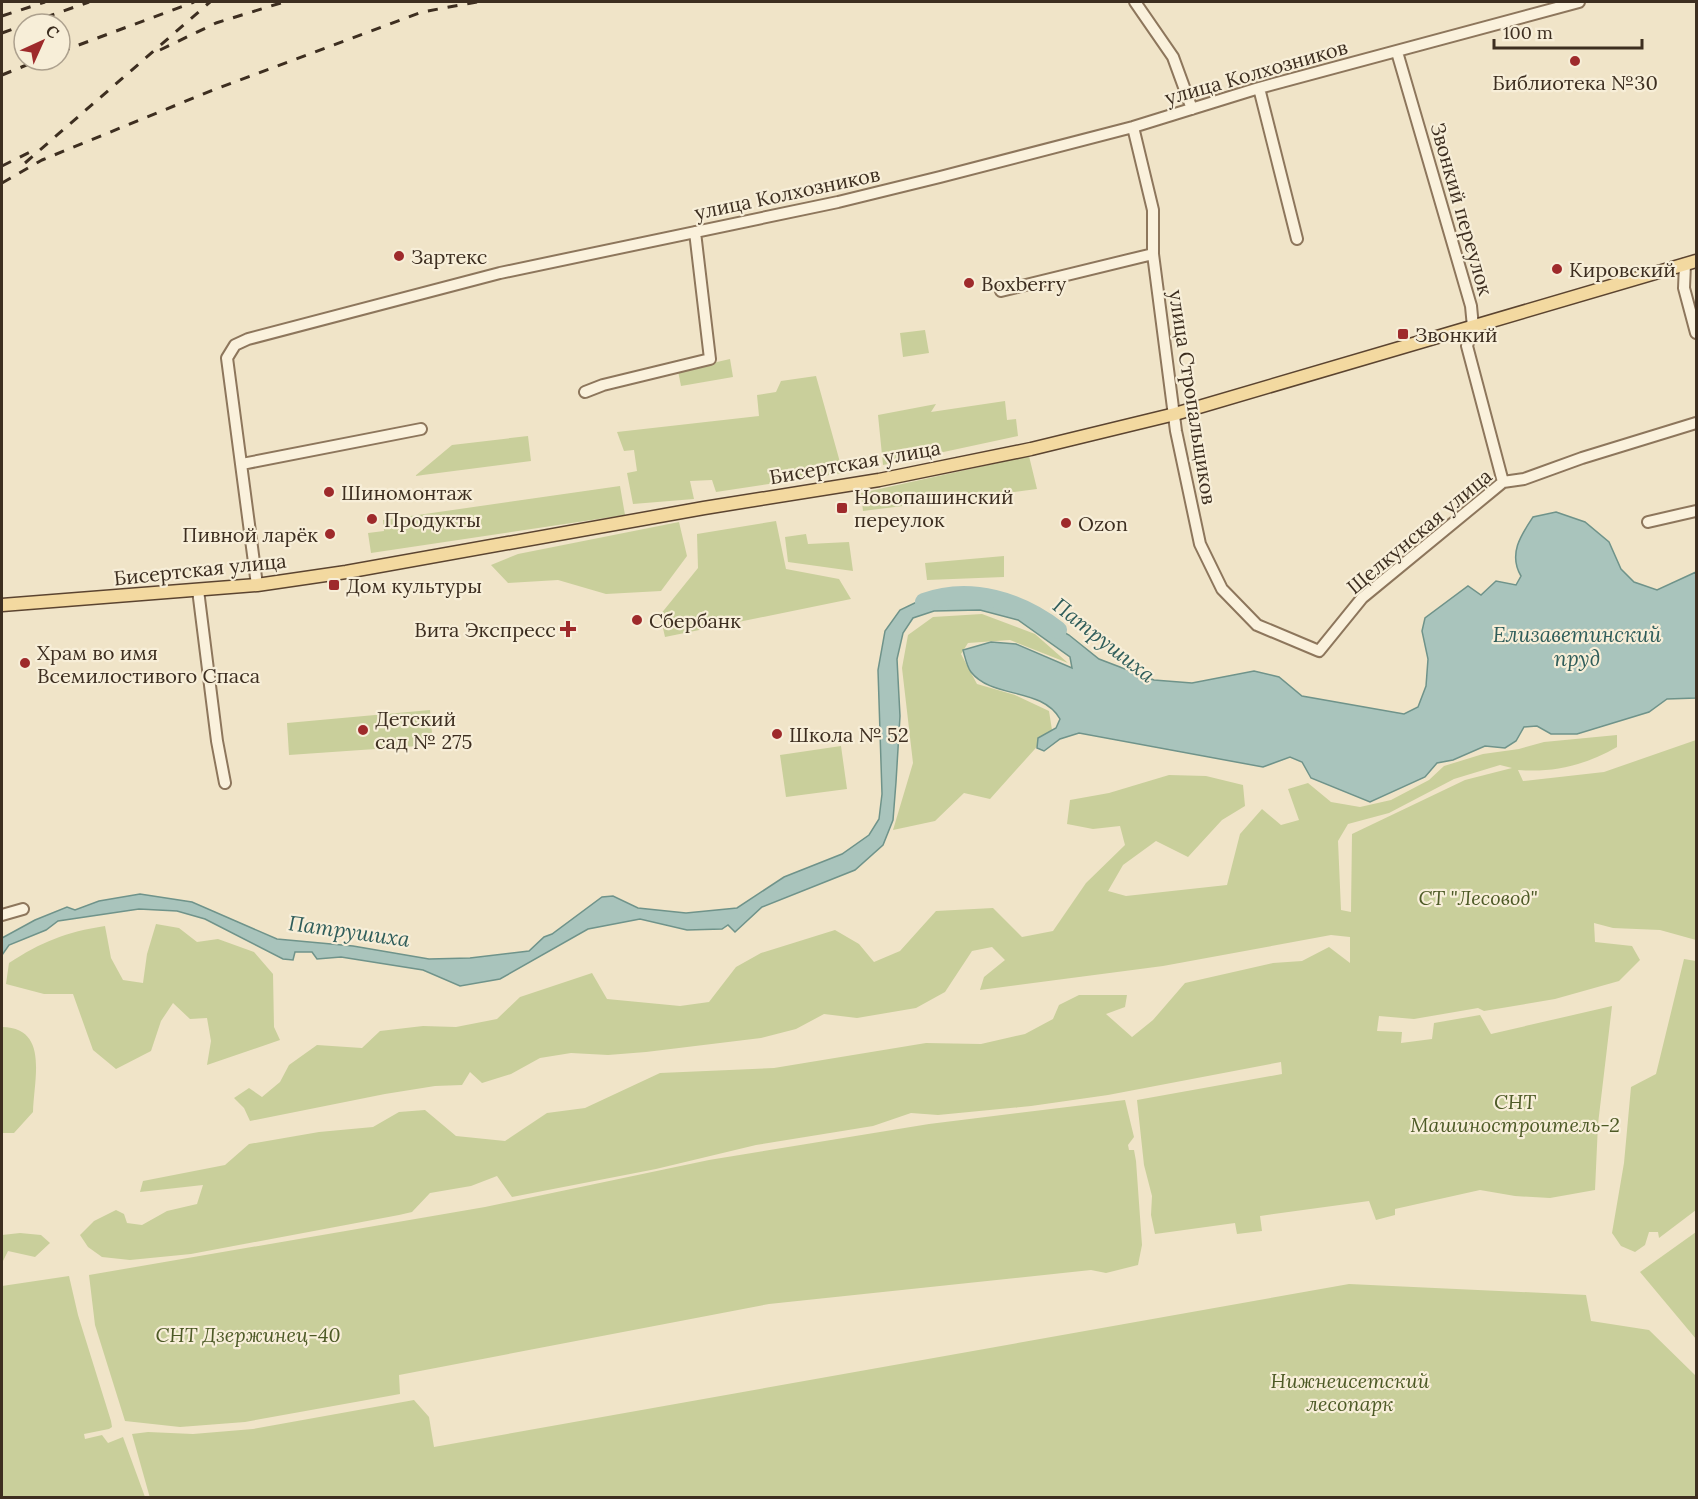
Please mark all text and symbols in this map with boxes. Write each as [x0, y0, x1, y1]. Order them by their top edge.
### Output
north arrow [12, 12, 72, 72]
scale bar [1494, 12, 1642, 50]
text: С [42, 20, 64, 42]
text: 100 m [1503, 21, 1553, 44]
street label: улица Колхозников [1162, 34, 1350, 110]
marker: Библиотека №30 [1568, 54, 1582, 68]
place label: Библиотека №30 [1492, 70, 1658, 95]
street label: Звонкий переулок [1425, 120, 1499, 299]
street label: улица Колхозников [692, 161, 882, 225]
place label: Зартекс [411, 244, 488, 269]
marker: Зартекс [392, 249, 406, 263]
place label: Кировский [1569, 257, 1676, 282]
marker: Кировский [1550, 262, 1564, 276]
place label: Boxberry [981, 271, 1067, 296]
marker: Boxberry [962, 276, 976, 290]
street label: улица Стропальщиков [1164, 288, 1222, 506]
place label: Звонкий [1415, 322, 1498, 347]
marker: Звонкий [1396, 327, 1410, 341]
street label: Бисертская улица [767, 435, 943, 489]
street label: Щелкунская улица [1341, 463, 1497, 599]
place label: Шиномонтаж [341, 480, 473, 505]
place label: Новопашинский переулок [854, 484, 1014, 532]
marker: Шиномонтаж [322, 485, 336, 499]
marker: Новопашинский переулок [835, 501, 849, 515]
place label: Продукты [384, 507, 481, 532]
place label: Ozon [1078, 511, 1128, 536]
marker: Продукты [365, 512, 379, 526]
marker: Ozon [1059, 516, 1073, 530]
place label: Пивной ларёк [182, 522, 318, 547]
marker: Пивной ларёк [323, 527, 337, 541]
street label: Бисертская улица [112, 547, 288, 591]
place label: Дом культуры [346, 573, 482, 598]
marker: Дом культуры [327, 578, 341, 592]
water label: Патрушиха [1047, 592, 1161, 689]
place label: Сбербанк [649, 608, 741, 633]
marker: Сбербанк [630, 613, 644, 627]
place label: Вита Экспресс [414, 617, 556, 642]
water label: Елизаветинский пруд [1493, 621, 1662, 672]
marker: Вита Экспресс [561, 622, 575, 636]
place label: Храм во имя Всемилостивого Спаса [37, 640, 260, 688]
marker: Храм во имя Всемилостивого Спаса [18, 656, 32, 670]
place label: Детский сад № 275 [375, 706, 472, 754]
place label: Школа № 52 [789, 722, 909, 747]
marker: Детский сад № 275 [356, 723, 370, 737]
marker: Школа № 52 [770, 727, 784, 741]
park label: СТ "Лесовод" [1419, 885, 1537, 910]
water label: Патрушиха [287, 909, 412, 953]
park label: СНТ Машиностроитель-2 [1410, 1089, 1620, 1137]
park label: СНТ Дзержинец-40 [156, 1322, 341, 1347]
park label: Нижнеисетский лесопарк [1271, 1368, 1430, 1416]

